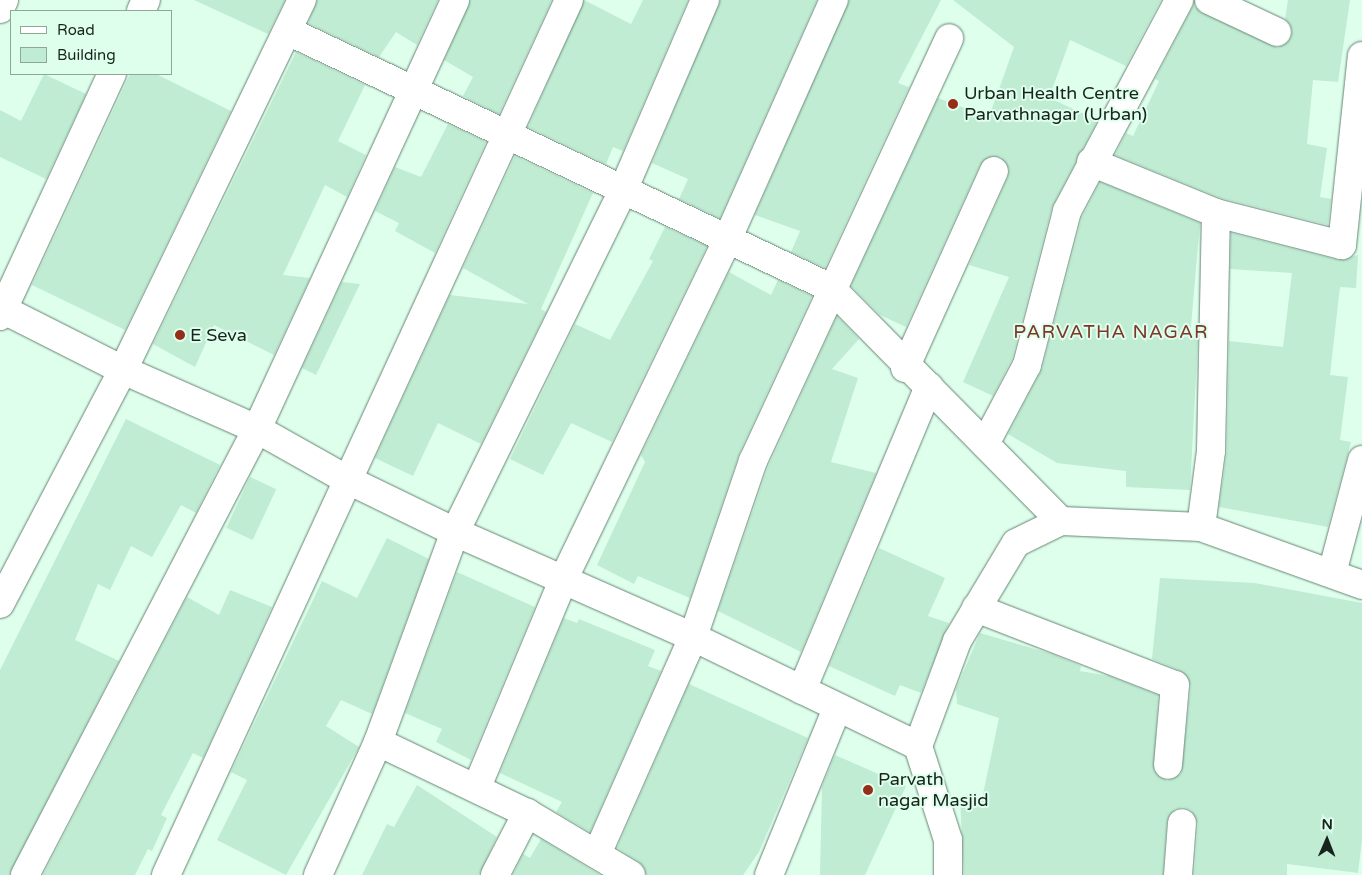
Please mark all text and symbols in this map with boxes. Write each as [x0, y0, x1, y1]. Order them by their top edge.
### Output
legend [10, 10, 172, 75]
text: Road [57, 21, 95, 39]
text: Building [57, 46, 116, 64]
place label: Urban Health Centre Parvathnagar (Urban) [964, 83, 1147, 126]
marker: Urban Health Centre Parvathnagar (Urban) [946, 97, 960, 111]
district label: PARVATHA NAGAR [1012, 322, 1210, 344]
place label: E Seva [190, 324, 247, 346]
marker: E Seva [174, 329, 186, 341]
place label: Parvath nagar Masjid [878, 769, 989, 812]
marker: Parvath nagar Masjid [862, 784, 874, 796]
north arrow [1302, 815, 1352, 865]
text: N [1321, 816, 1333, 833]

